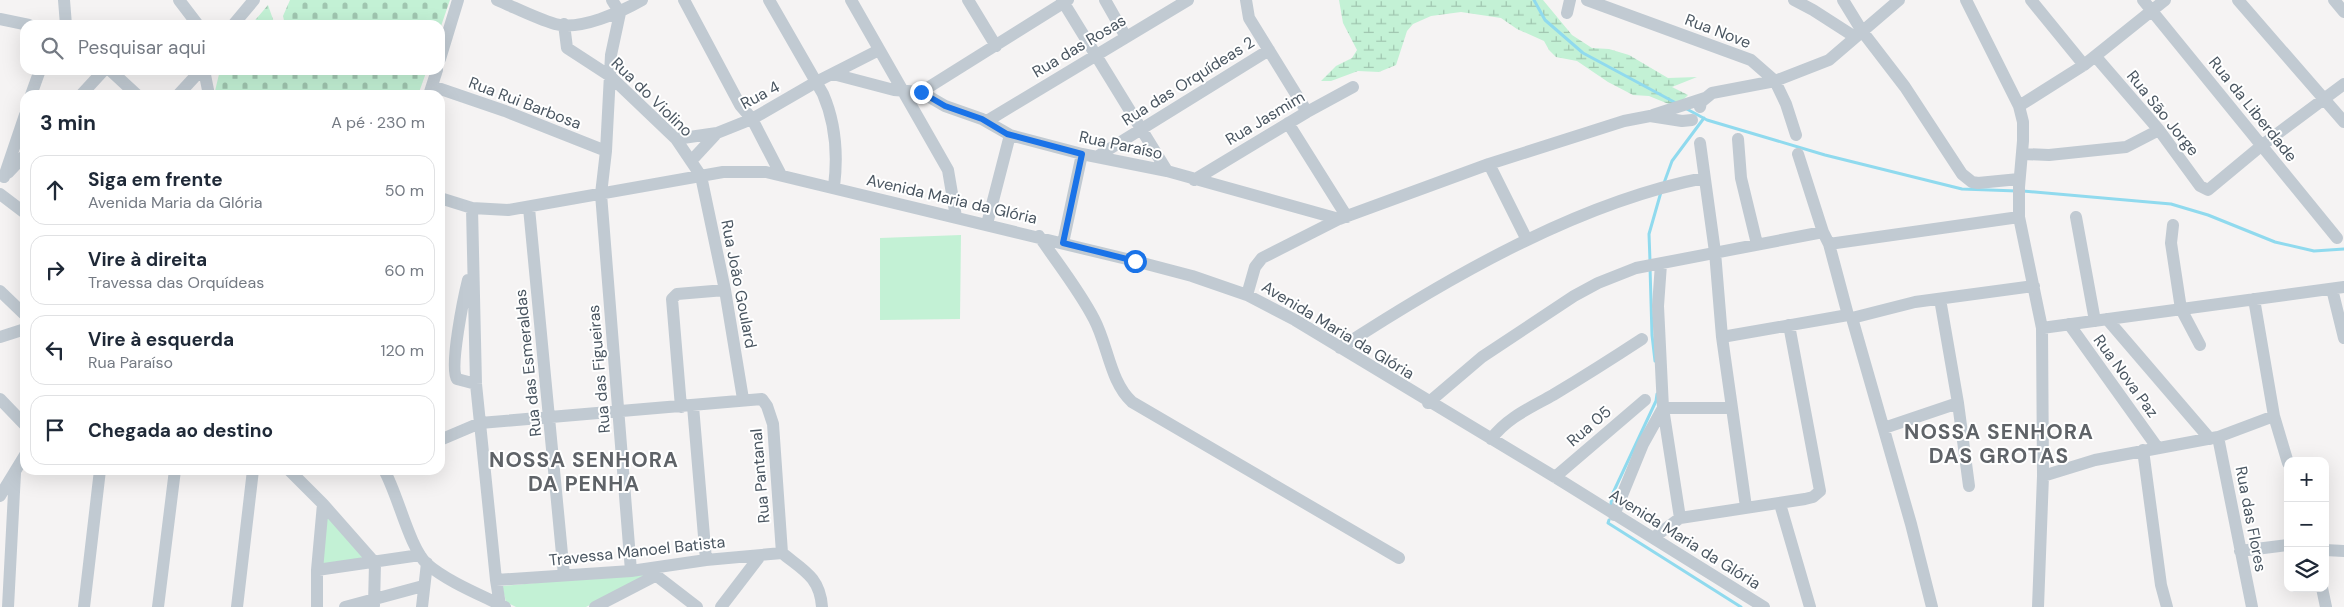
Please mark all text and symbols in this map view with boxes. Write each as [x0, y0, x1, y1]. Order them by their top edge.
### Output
street label: Rua Nove [1682, 9, 1754, 53]
street label: Rua das Rosas [1028, 10, 1130, 82]
search box [20, 20, 445, 75]
street label: Rua das Orquídeas 2 [1118, 32, 1258, 130]
icon: search [38, 34, 66, 62]
text: Pesquisar aqui [78, 35, 206, 60]
street label: Rua da Liberdade [2204, 52, 2302, 166]
street label: Rua do Violino [607, 53, 697, 141]
street label: Rua São Jorge [2122, 66, 2204, 160]
street label: Rua Rui Barbosa [466, 72, 584, 134]
street label: Rua 4 [737, 76, 783, 114]
route end [910, 81, 933, 104]
street label: Rua Jasmim [1222, 86, 1308, 150]
text: 3 min [40, 109, 96, 137]
text: A pé · 230 m [331, 112, 425, 133]
street label: Rua Paraíso [1077, 126, 1165, 164]
text: Siga em frente [88, 167, 223, 192]
street label: Avenida Maria da Glória [865, 169, 1039, 229]
icon: ahead [41, 176, 69, 204]
text: 50 m [385, 180, 424, 201]
text: Avenida Maria da Glória [88, 192, 262, 213]
street label: Rua João Goulard [716, 218, 762, 350]
text: Vire à direita [88, 247, 207, 272]
route start [1124, 250, 1147, 273]
icon: right [41, 256, 69, 284]
text: 60 m [384, 260, 424, 281]
text: Travessa das Orquídeas [88, 272, 264, 293]
street label: Avenida Maria da Glória [1258, 276, 1418, 384]
street label: Rua das Esmeraldas [510, 288, 546, 438]
street label: Rua das Figueiras [583, 304, 615, 434]
text: Vire à esquerda [88, 327, 234, 352]
street label: Rua Nova Paz [2089, 330, 2163, 422]
icon: left [41, 336, 69, 364]
text: 120 m [380, 340, 424, 361]
text: Rua Paraíso [88, 352, 173, 373]
street label: Rua 05 [1562, 401, 1616, 451]
icon: arrive [41, 416, 69, 444]
text: Chegada ao destino [88, 418, 273, 443]
district label: NOSSA SENHORA DAS GROTAS [1904, 418, 2094, 470]
street label: Rua Pantanal [745, 428, 775, 524]
district label: NOSSA SENHORA DA PENHA [489, 446, 679, 498]
map controls [2284, 457, 2329, 592]
button: + [2284, 457, 2329, 502]
street label: Rua das Flores [2230, 464, 2272, 574]
street label: Avenida Maria da Glória [1605, 484, 1765, 594]
button: − [2284, 502, 2329, 547]
street label: Travessa Manoel Batista [548, 531, 726, 571]
button: layers [2284, 547, 2329, 592]

